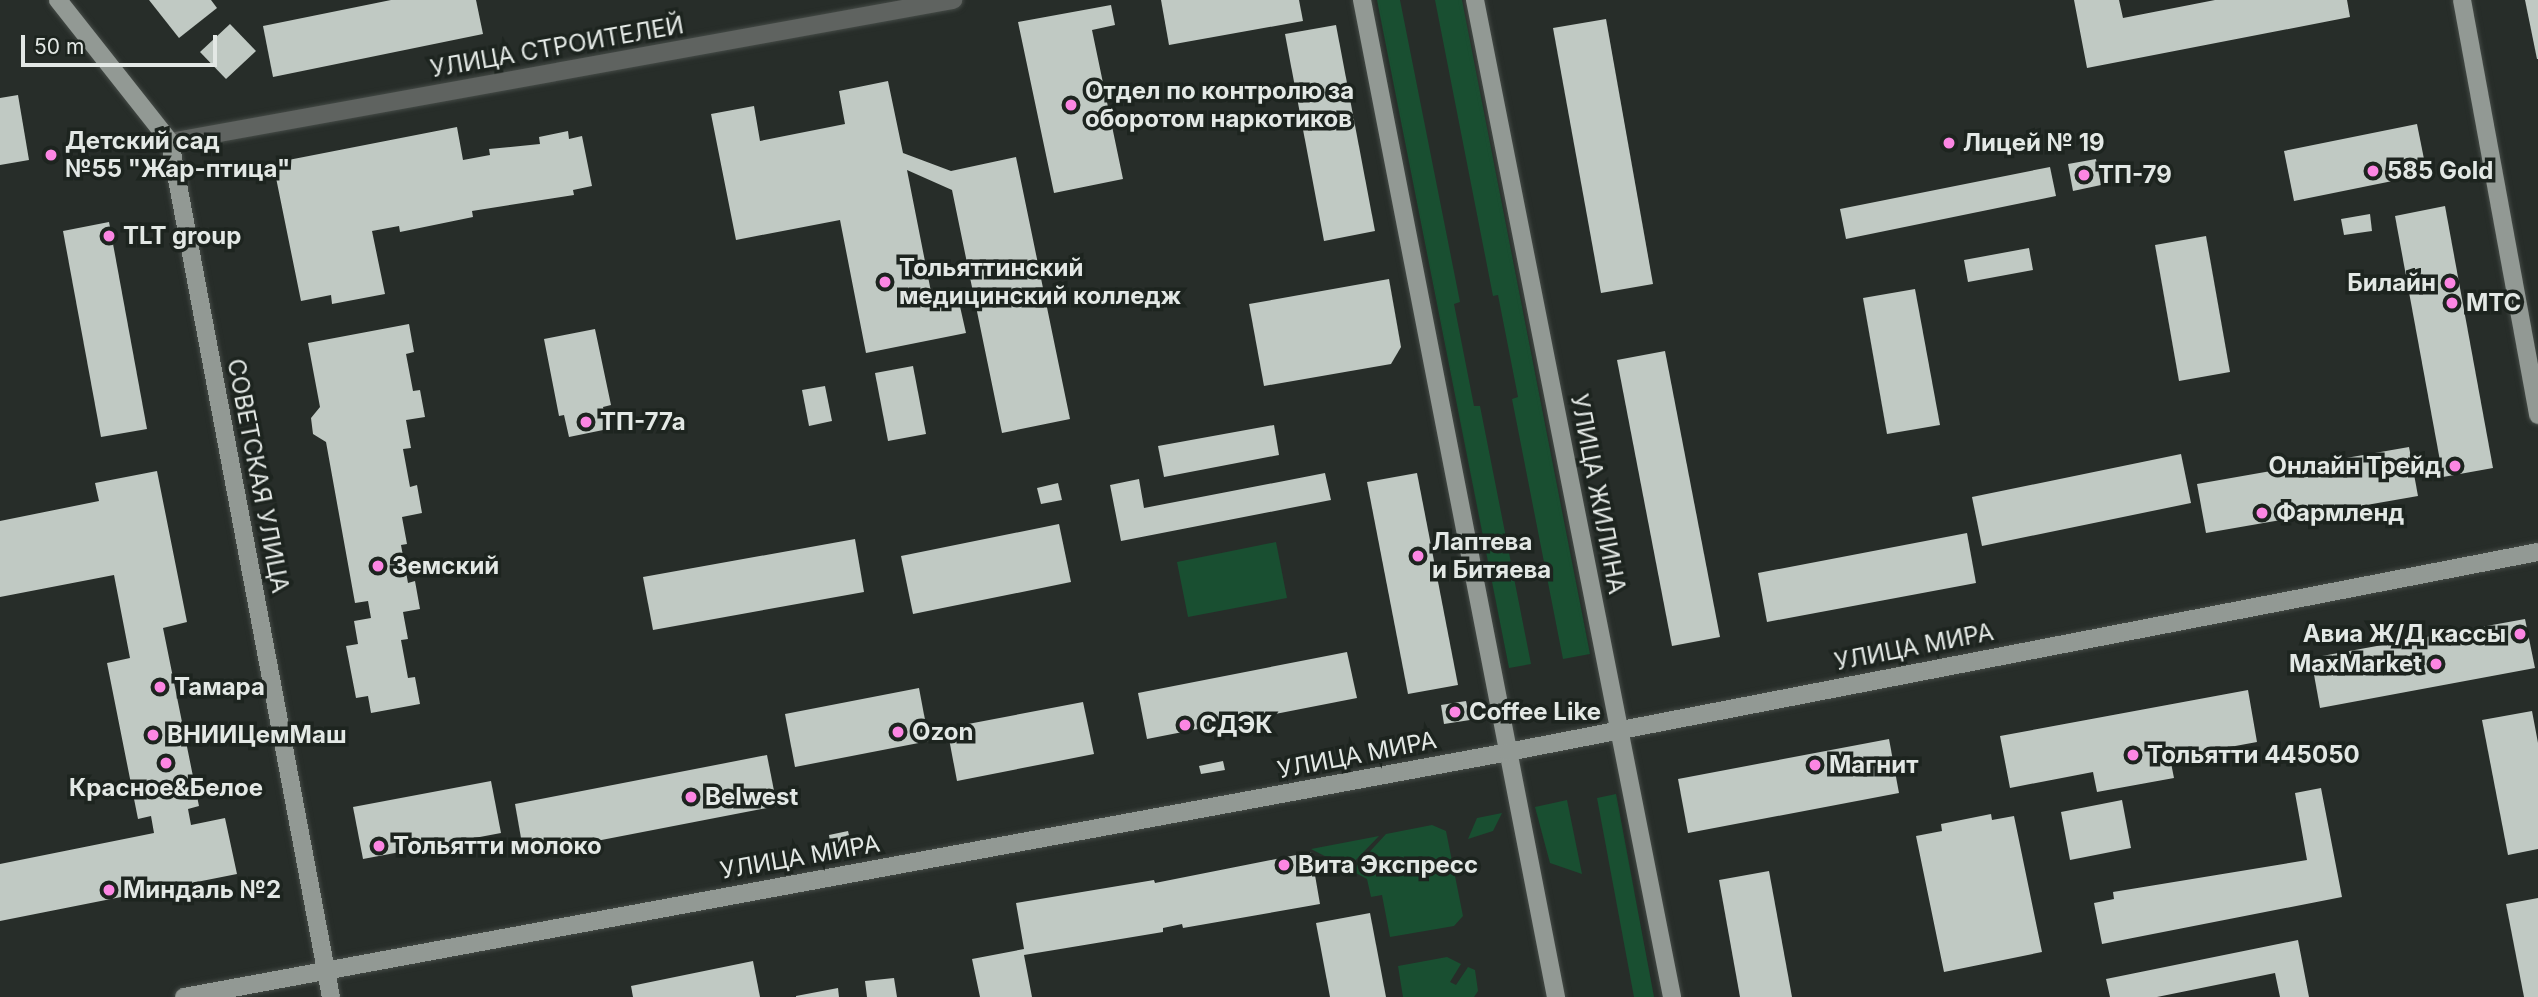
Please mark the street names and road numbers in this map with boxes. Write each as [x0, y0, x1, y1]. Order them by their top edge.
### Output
street label: УЛИЦА СТРОИТЕЛЕЙ [428, 11, 686, 83]
street label: СОВЕТСКАЯ УЛИЦА [221, 356, 295, 596]
street label: УЛИЦА ЖИЛИНА [1564, 391, 1632, 597]
street label: УЛИЦА МИРА [1832, 617, 1996, 677]
street label: УЛИЦА МИРА [1275, 725, 1439, 785]
street label: УЛИЦА МИРА [718, 829, 882, 885]

